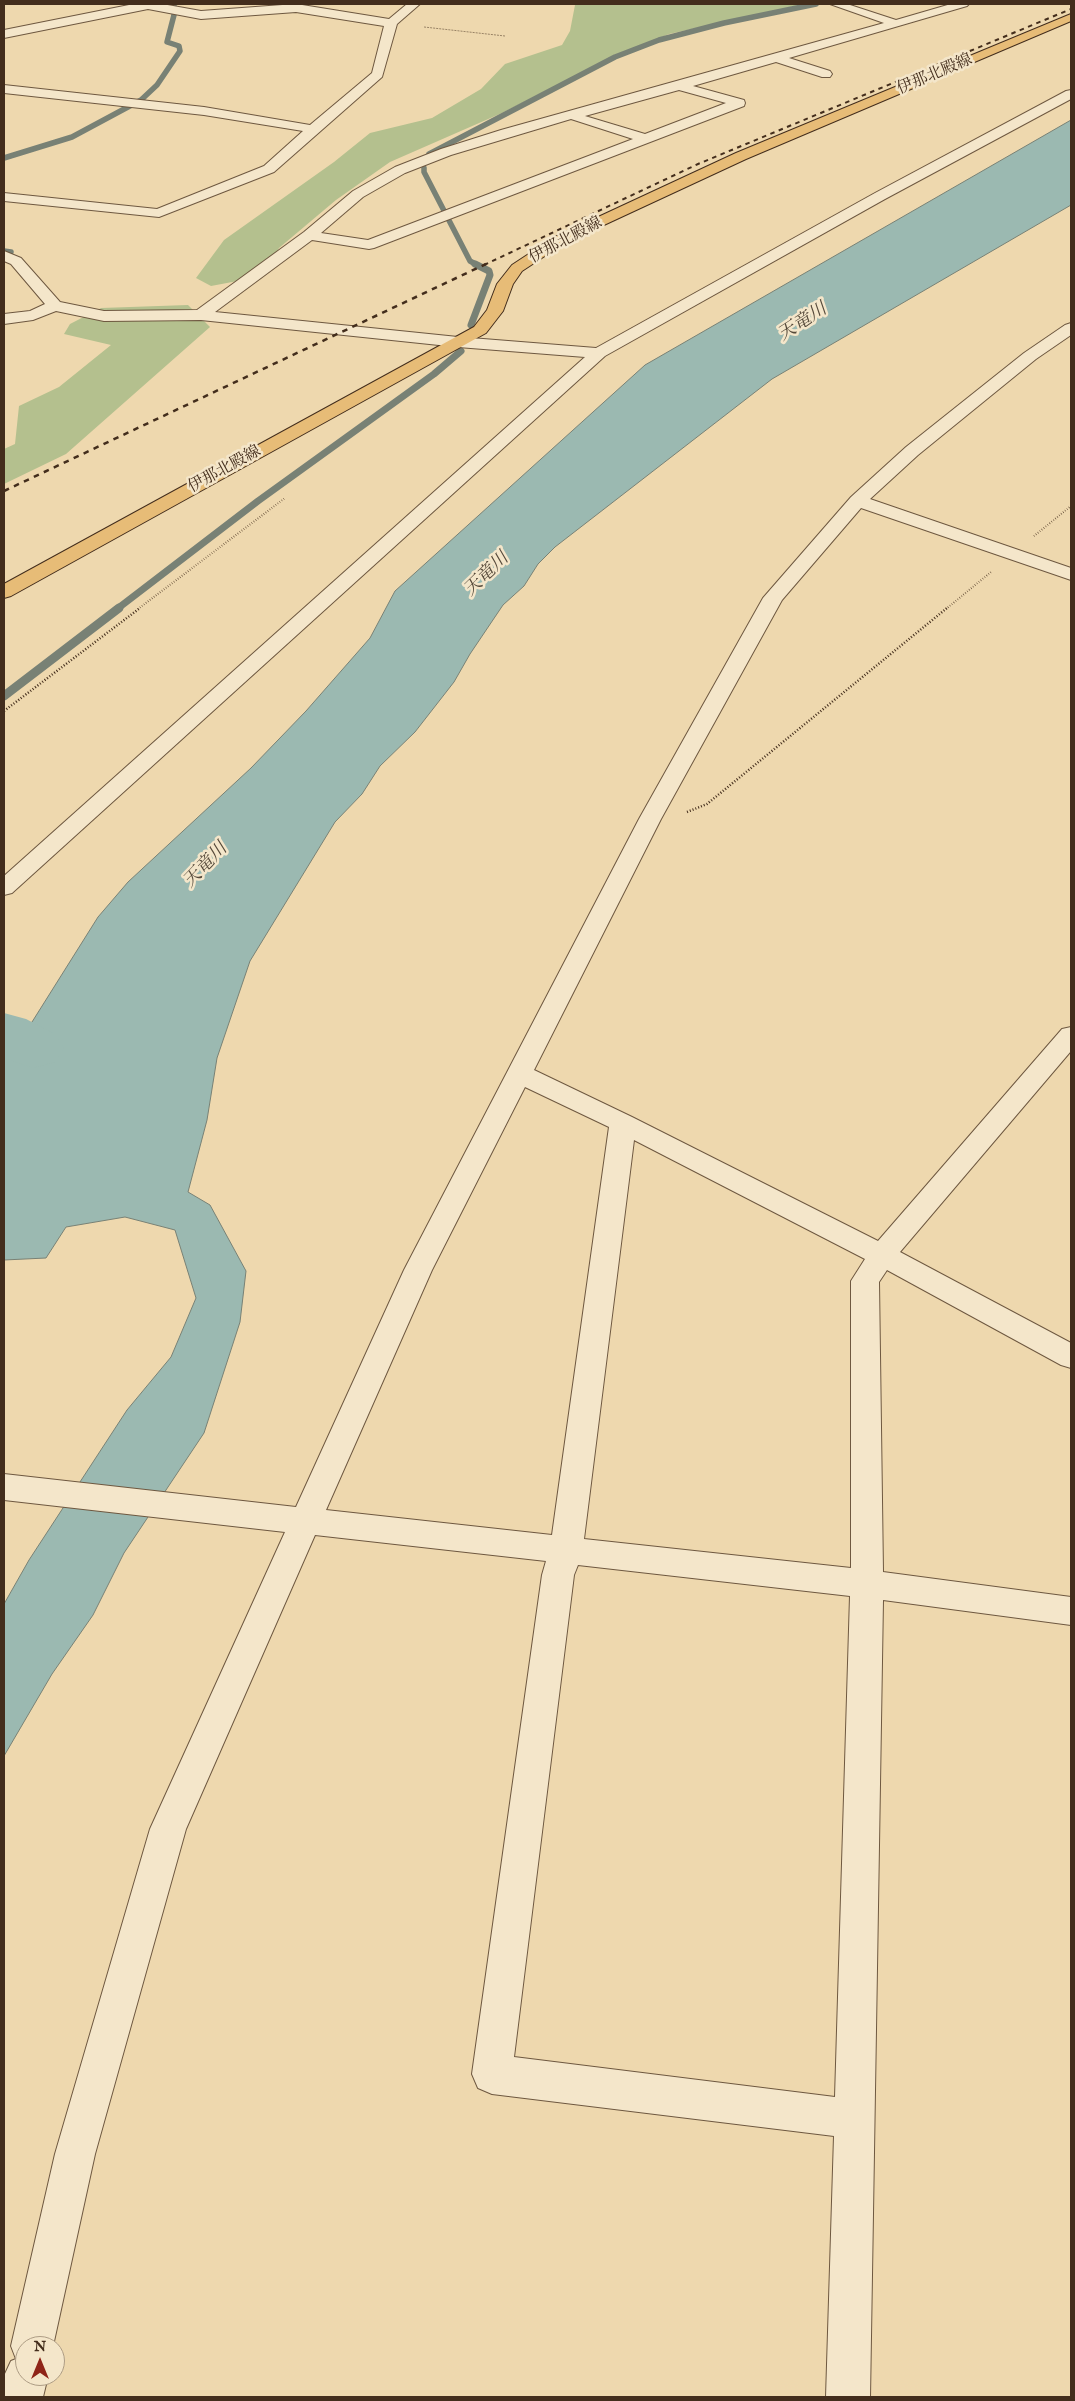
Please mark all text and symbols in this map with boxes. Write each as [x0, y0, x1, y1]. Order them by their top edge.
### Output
street label: 伊那北殿線 [894, 51, 976, 99]
street label: 伊那北殿線 [526, 214, 606, 268]
water label: 天竜川 [774, 299, 832, 347]
street label: 伊那北殿線 [185, 442, 265, 498]
water label: 天竜川 [460, 548, 514, 602]
water label: 天竜川 [179, 839, 233, 893]
north arrow [15, 2336, 65, 2386]
text: N [34, 2338, 46, 2356]

